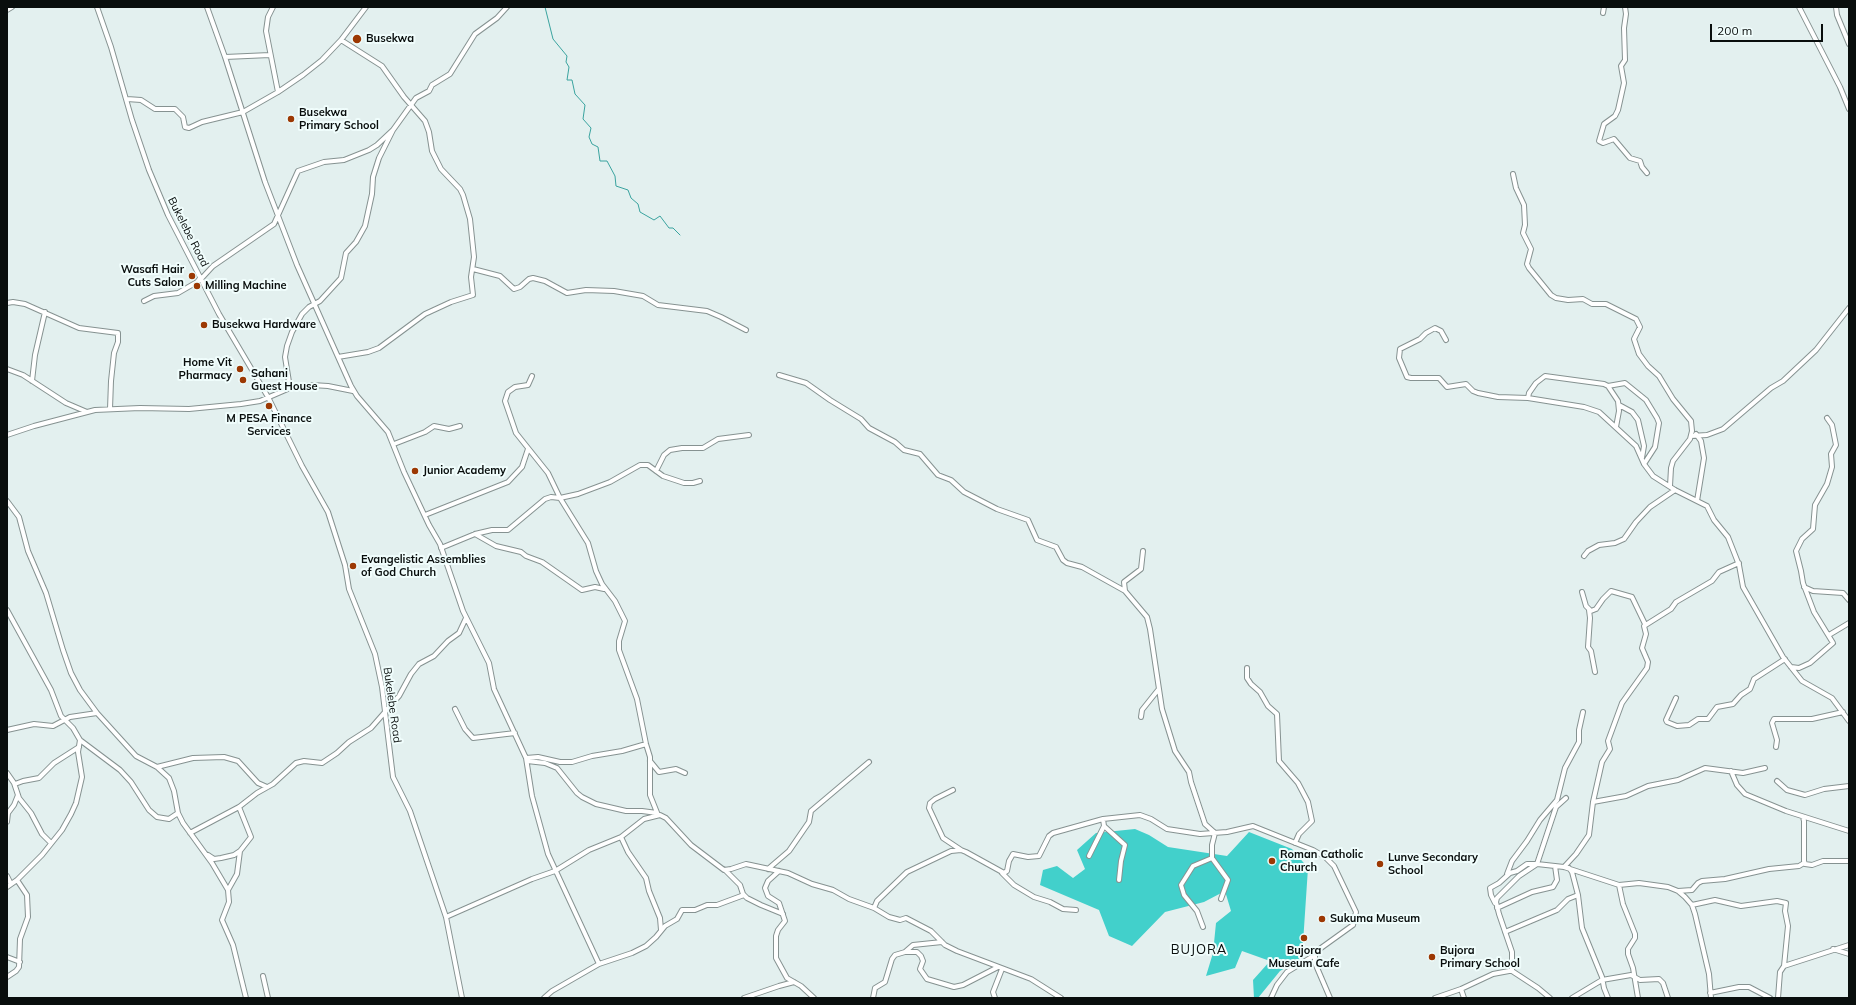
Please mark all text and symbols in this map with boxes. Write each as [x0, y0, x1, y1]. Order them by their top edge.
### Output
scale bar [1712, 16, 1825, 42]
text: 200 m [1717, 23, 1752, 38]
place label: Busekwa [366, 32, 414, 46]
marker: Busekwa [351, 33, 363, 45]
place label: Busekwa Primary School [299, 106, 379, 132]
marker: Busekwa Primary School [286, 114, 296, 124]
street label: Bukelebe Road [165, 195, 211, 269]
place label: Wasafi Hair Cuts Salon [121, 263, 184, 289]
marker: Wasafi Hair Cuts Salon [187, 271, 197, 281]
place label: Milling Machine [205, 279, 287, 293]
marker: Milling Machine [192, 281, 202, 291]
place label: Busekwa Hardware [212, 318, 316, 332]
marker: Busekwa Hardware [199, 320, 209, 330]
place label: Home Vit Pharmacy [179, 356, 232, 382]
marker: Home Vit Pharmacy [235, 364, 245, 374]
place label: Sahani Guest House [251, 367, 317, 393]
marker: Sahani Guest House [238, 375, 248, 385]
marker: M PESA Finance Services [264, 401, 274, 411]
place label: M PESA Finance Services [226, 412, 312, 438]
place label: Junior Academy [423, 464, 506, 478]
marker: Junior Academy [410, 466, 420, 476]
place label: Evangelistic Assemblies of God Church [361, 553, 486, 579]
marker: Evangelistic Assemblies of God Church [348, 561, 358, 571]
street label: Bukelebe Road [380, 666, 404, 744]
place label: Roman Catholic Church [1280, 848, 1363, 874]
place label: Lunve Secondary School [1388, 851, 1478, 877]
marker: Roman Catholic Church [1267, 856, 1277, 866]
marker: Lunve Secondary School [1375, 859, 1385, 869]
place label: Sukuma Museum [1330, 912, 1420, 926]
marker: Sukuma Museum [1317, 914, 1327, 924]
marker: Bujora Museum Cafe [1299, 933, 1309, 943]
district label: BUJORA [1171, 942, 1227, 958]
place label: Bujora Museum Cafe [1268, 944, 1340, 970]
place label: Bujora Primary School [1440, 944, 1520, 970]
marker: Bujora Primary School [1427, 952, 1437, 962]

